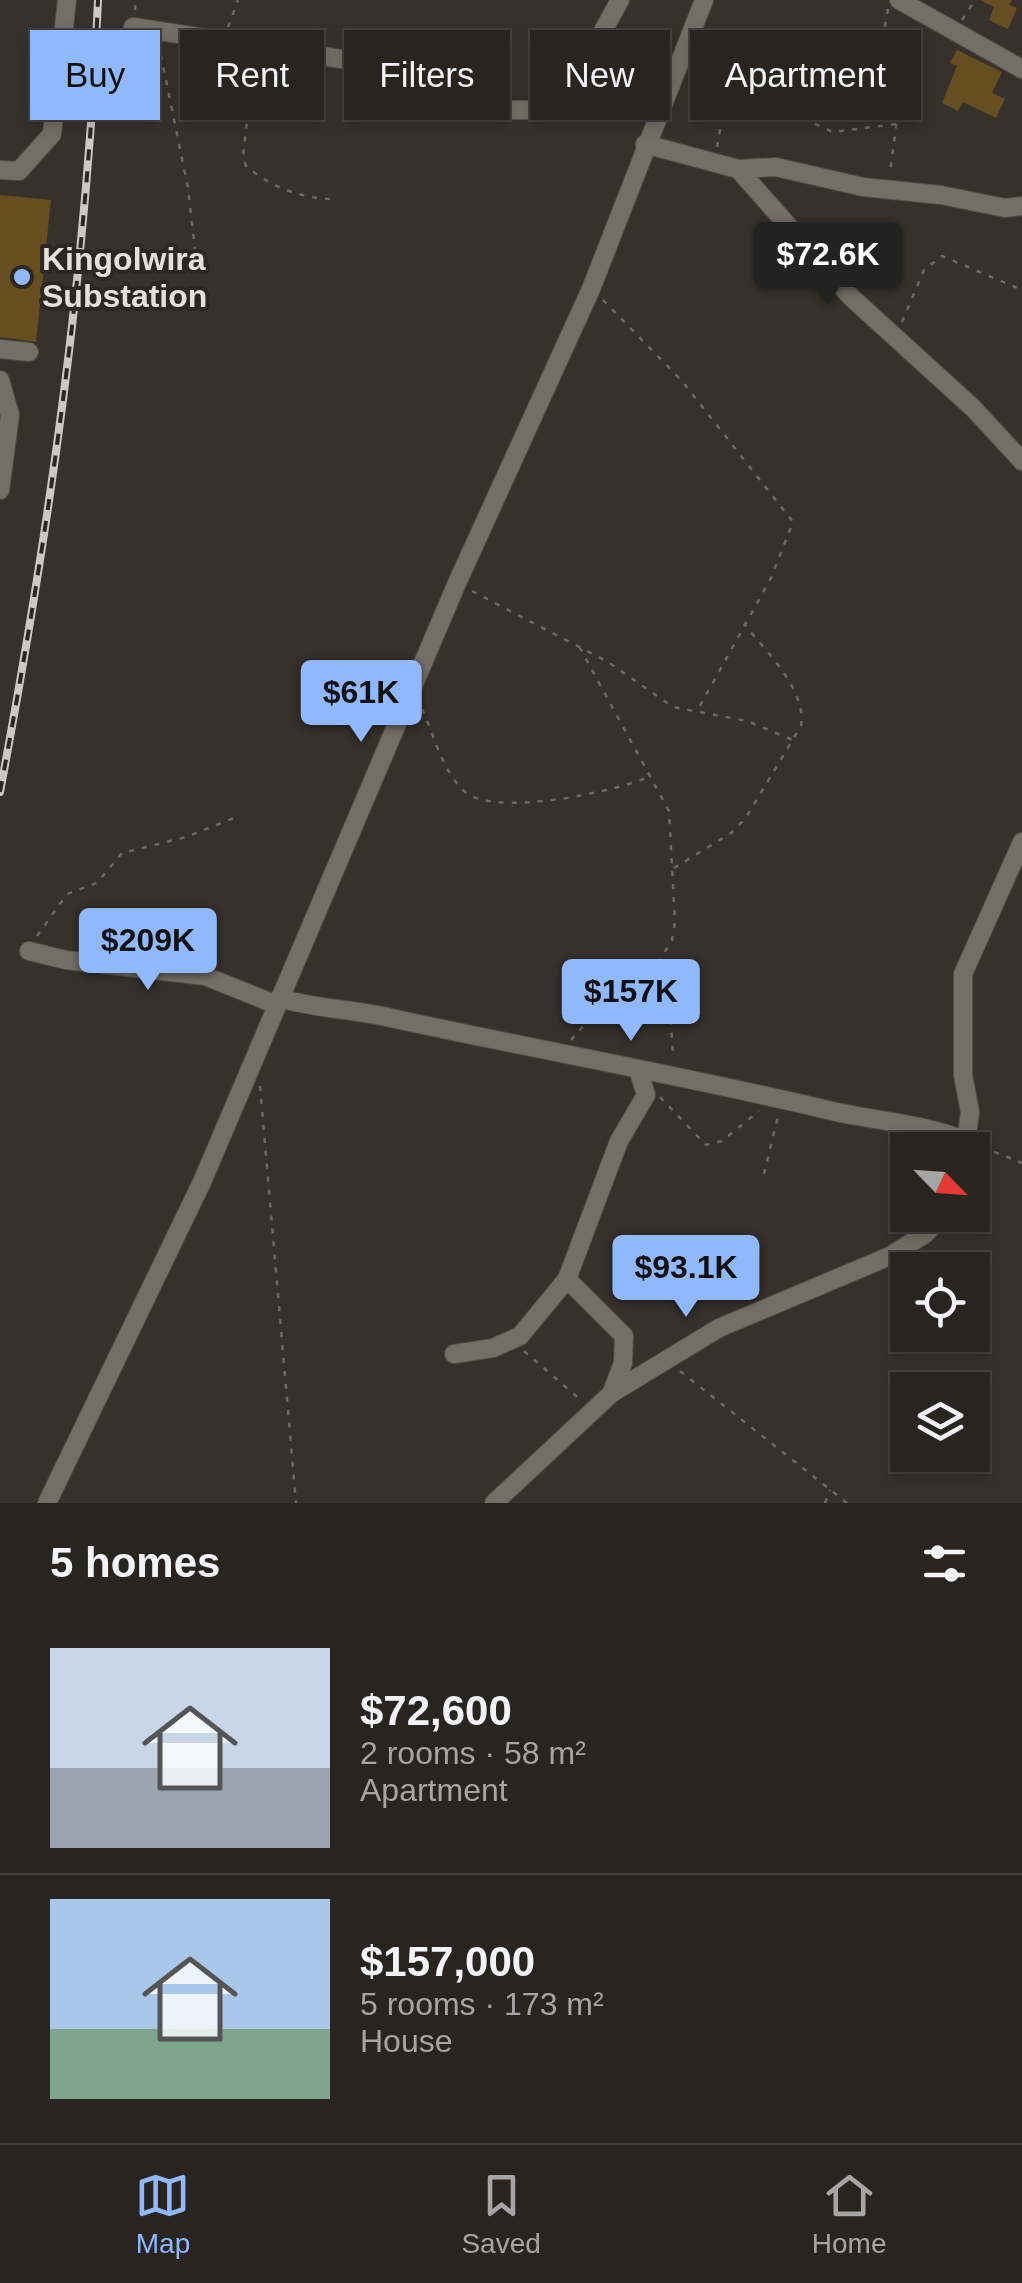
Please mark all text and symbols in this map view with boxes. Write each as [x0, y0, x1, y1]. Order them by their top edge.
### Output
chip: Buy [30, 30, 160, 120]
chip: Rent [180, 30, 324, 120]
chip: Filters [344, 30, 510, 120]
chip: New [530, 30, 670, 120]
chip: Apartment [690, 30, 921, 120]
pin: $72.6K [747, 222, 909, 307]
text: $72.6K [776, 236, 880, 272]
place label: Kingolwira Substation [42, 241, 207, 314]
marker: Kingolwira Substation [11, 266, 33, 288]
pin: $61K [302, 660, 420, 745]
text: $61K [323, 674, 399, 710]
pin: $209K [78, 908, 218, 993]
text: $209K [101, 922, 195, 958]
pin: $157K [561, 959, 701, 1044]
text: $157K [584, 973, 678, 1009]
north arrow [890, 1132, 990, 1232]
map controls [890, 1132, 990, 1472]
pin: $93.1K [605, 1235, 767, 1320]
text: $93.1K [634, 1249, 738, 1285]
button: locate [890, 1252, 990, 1352]
button: layers [890, 1372, 990, 1472]
icon: filters [917, 1536, 972, 1591]
text: 5 homes [50, 1539, 220, 1586]
text: $72,600 [360, 1687, 512, 1734]
icon: home [130, 1688, 250, 1808]
text: 2 rooms · 58 m² [360, 1735, 586, 1771]
text: Apartment [360, 1772, 508, 1808]
text: $157,000 [360, 1938, 535, 1985]
icon: home [130, 1939, 250, 2059]
text: 5 rooms · 173 m² [360, 1986, 604, 2022]
text: House [360, 2023, 453, 2059]
tab: Map [135, 2168, 190, 2260]
tab: Saved [461, 2168, 541, 2260]
tab: Home [812, 2168, 886, 2260]

